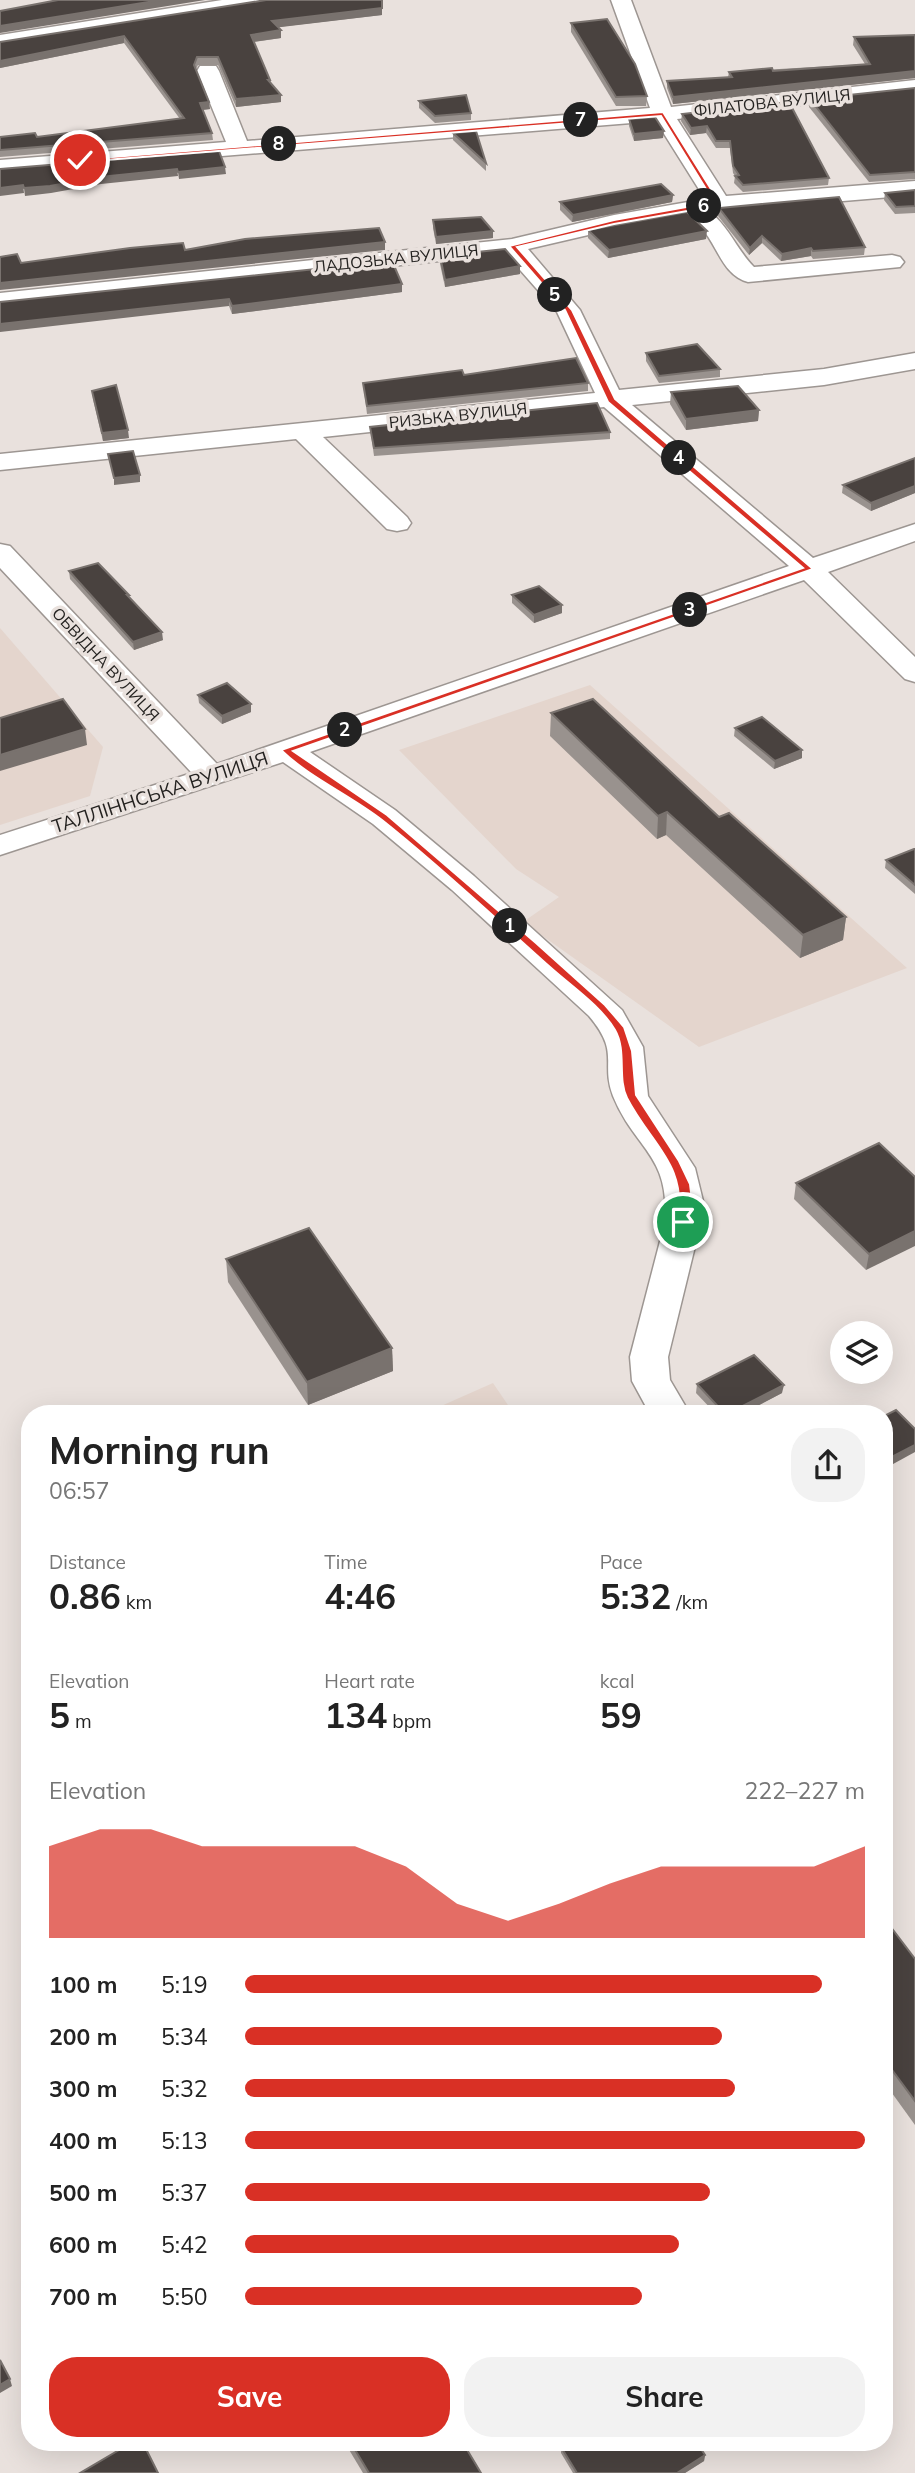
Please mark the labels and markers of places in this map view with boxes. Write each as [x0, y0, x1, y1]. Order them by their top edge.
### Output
pin: 7 [564, 102, 598, 138]
pin: 8 [262, 127, 296, 162]
pin [50, 130, 110, 190]
pin: 6 [686, 188, 722, 224]
pin: 5 [538, 278, 572, 312]
pin: 4 [662, 440, 696, 476]
pin: 3 [672, 592, 708, 628]
pin: 2 [328, 712, 362, 748]
pin: 1 [492, 908, 528, 944]
pin [653, 1192, 713, 1252]

